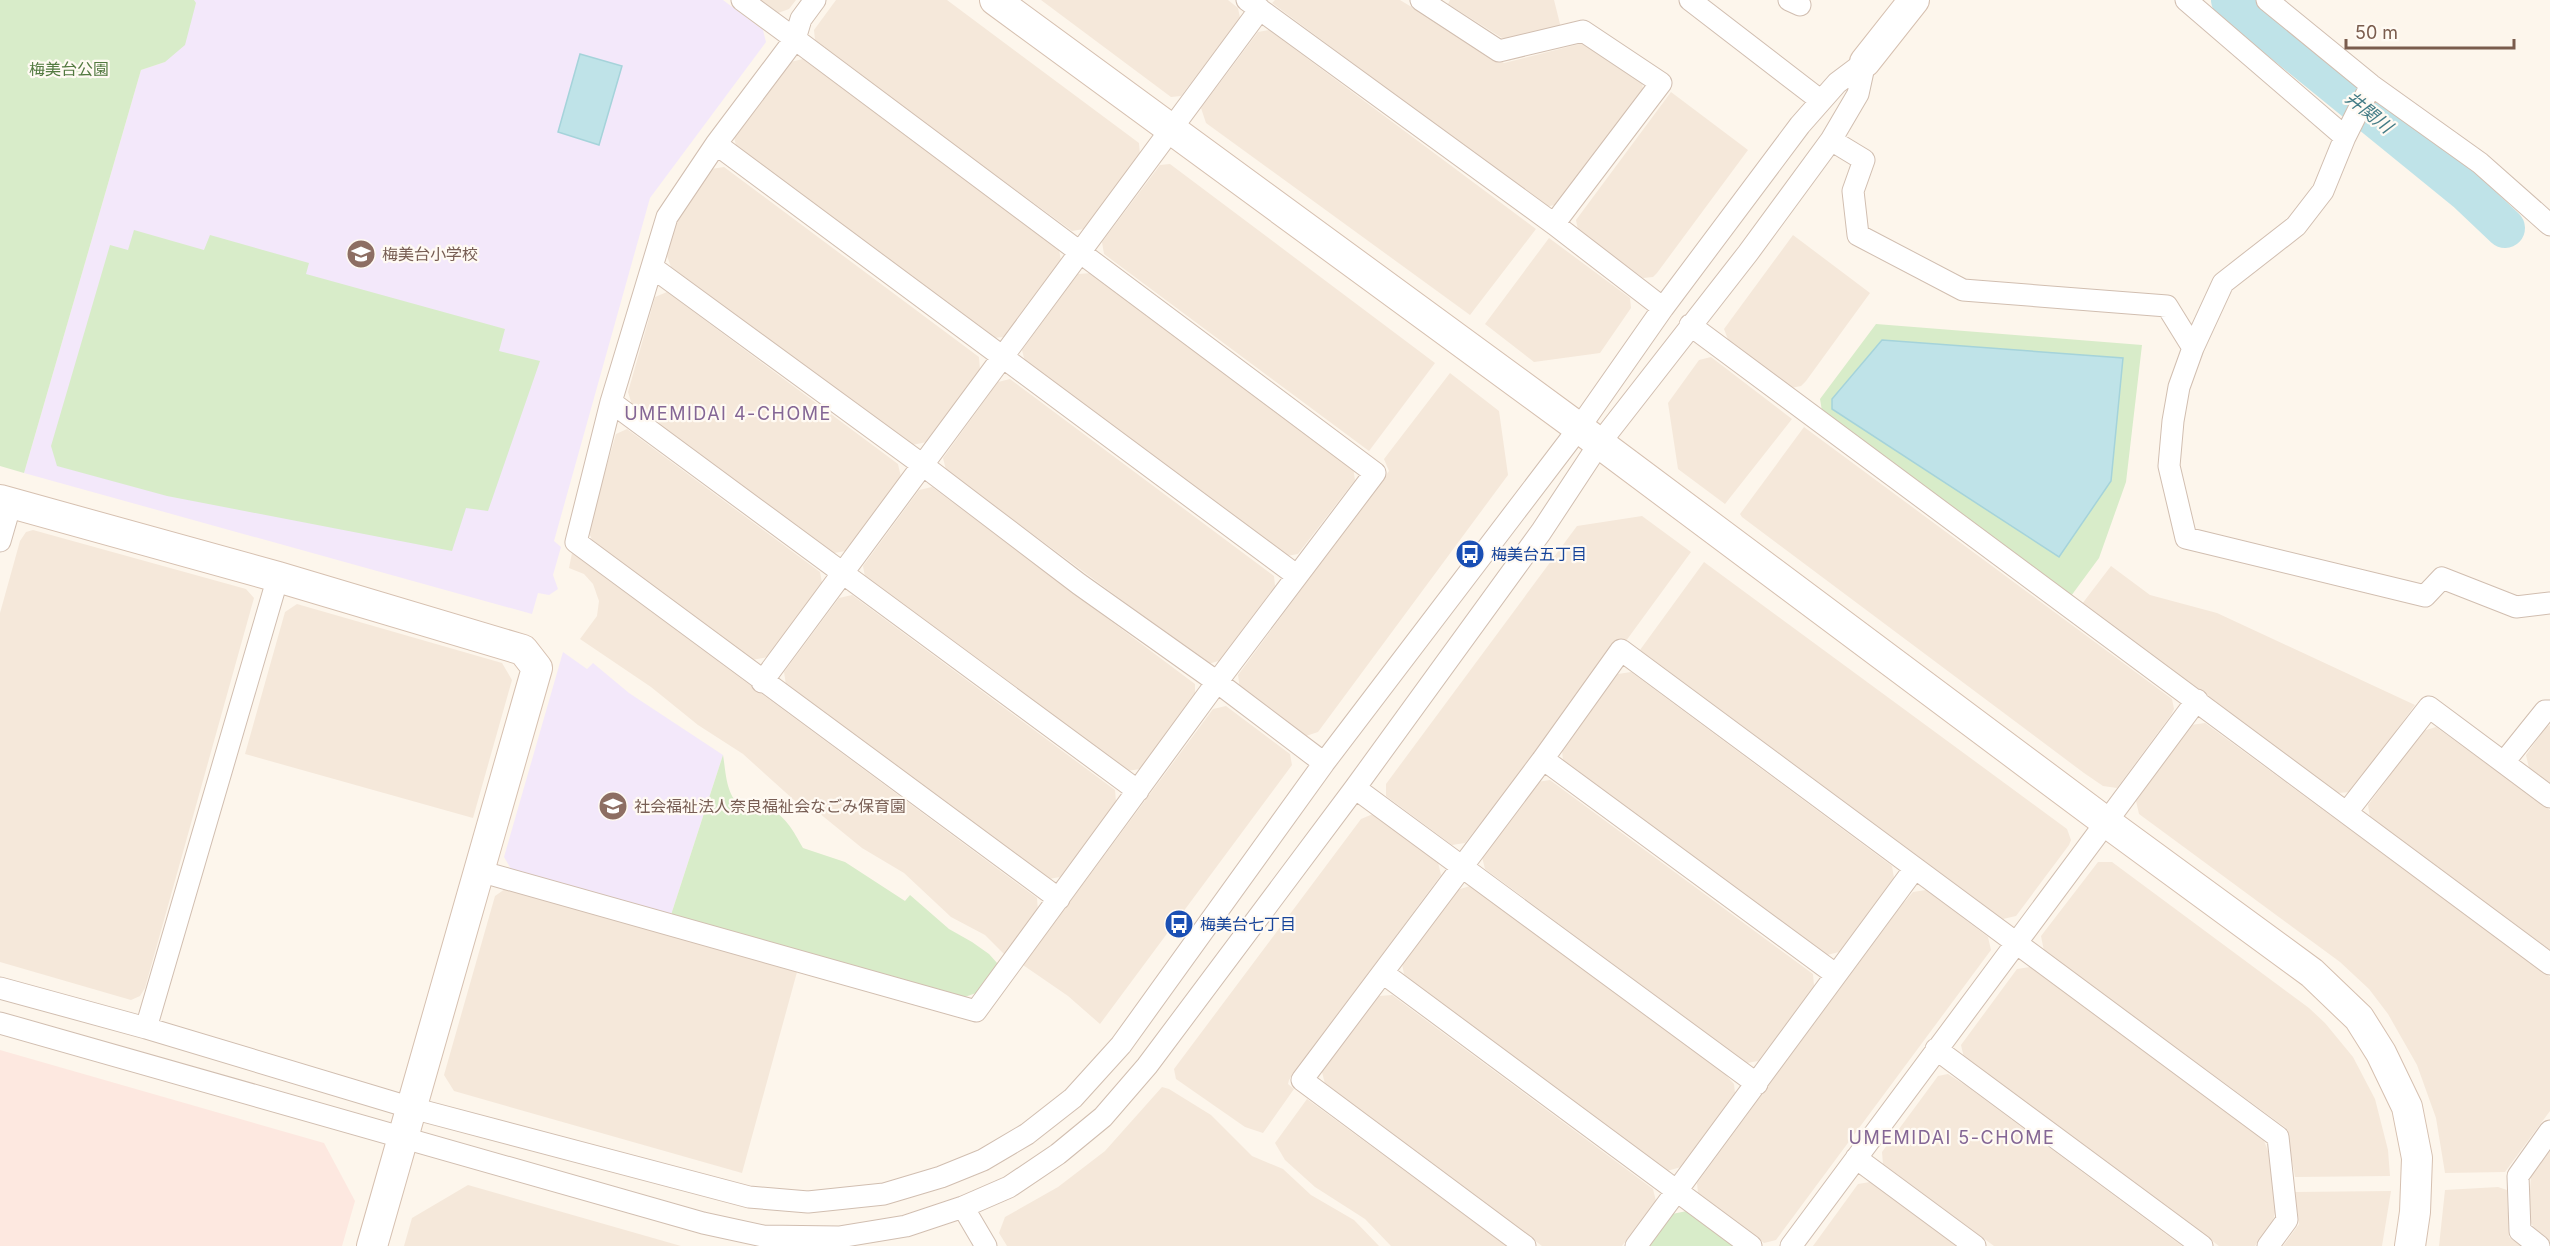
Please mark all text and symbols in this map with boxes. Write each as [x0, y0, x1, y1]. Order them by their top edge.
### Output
scale bar [2346, 12, 2514, 50]
text: 50 m [2355, 22, 2398, 43]
park label: 梅美台公園 [29, 59, 109, 79]
water label: 井関川 [2341, 87, 2398, 138]
school or university icon: 梅美台小学校 [345, 238, 377, 270]
place label: 梅美台小学校 [382, 244, 478, 264]
district label: UMEMIDAI 4-CHOME [624, 403, 832, 424]
bus stop icon: 梅美台五丁目 [1454, 538, 1486, 570]
place label: 梅美台五丁目 [1491, 544, 1587, 564]
school or university icon: 社会福祉法人奈良福祉会なごみ保育園 [597, 790, 629, 822]
place label: 社会福祉法人奈良福祉会なごみ保育園 [634, 796, 906, 816]
bus stop icon: 梅美台七丁目 [1163, 908, 1195, 940]
place label: 梅美台七丁目 [1200, 914, 1296, 934]
district label: UMEMIDAI 5-CHOME [1849, 1127, 2055, 1148]

